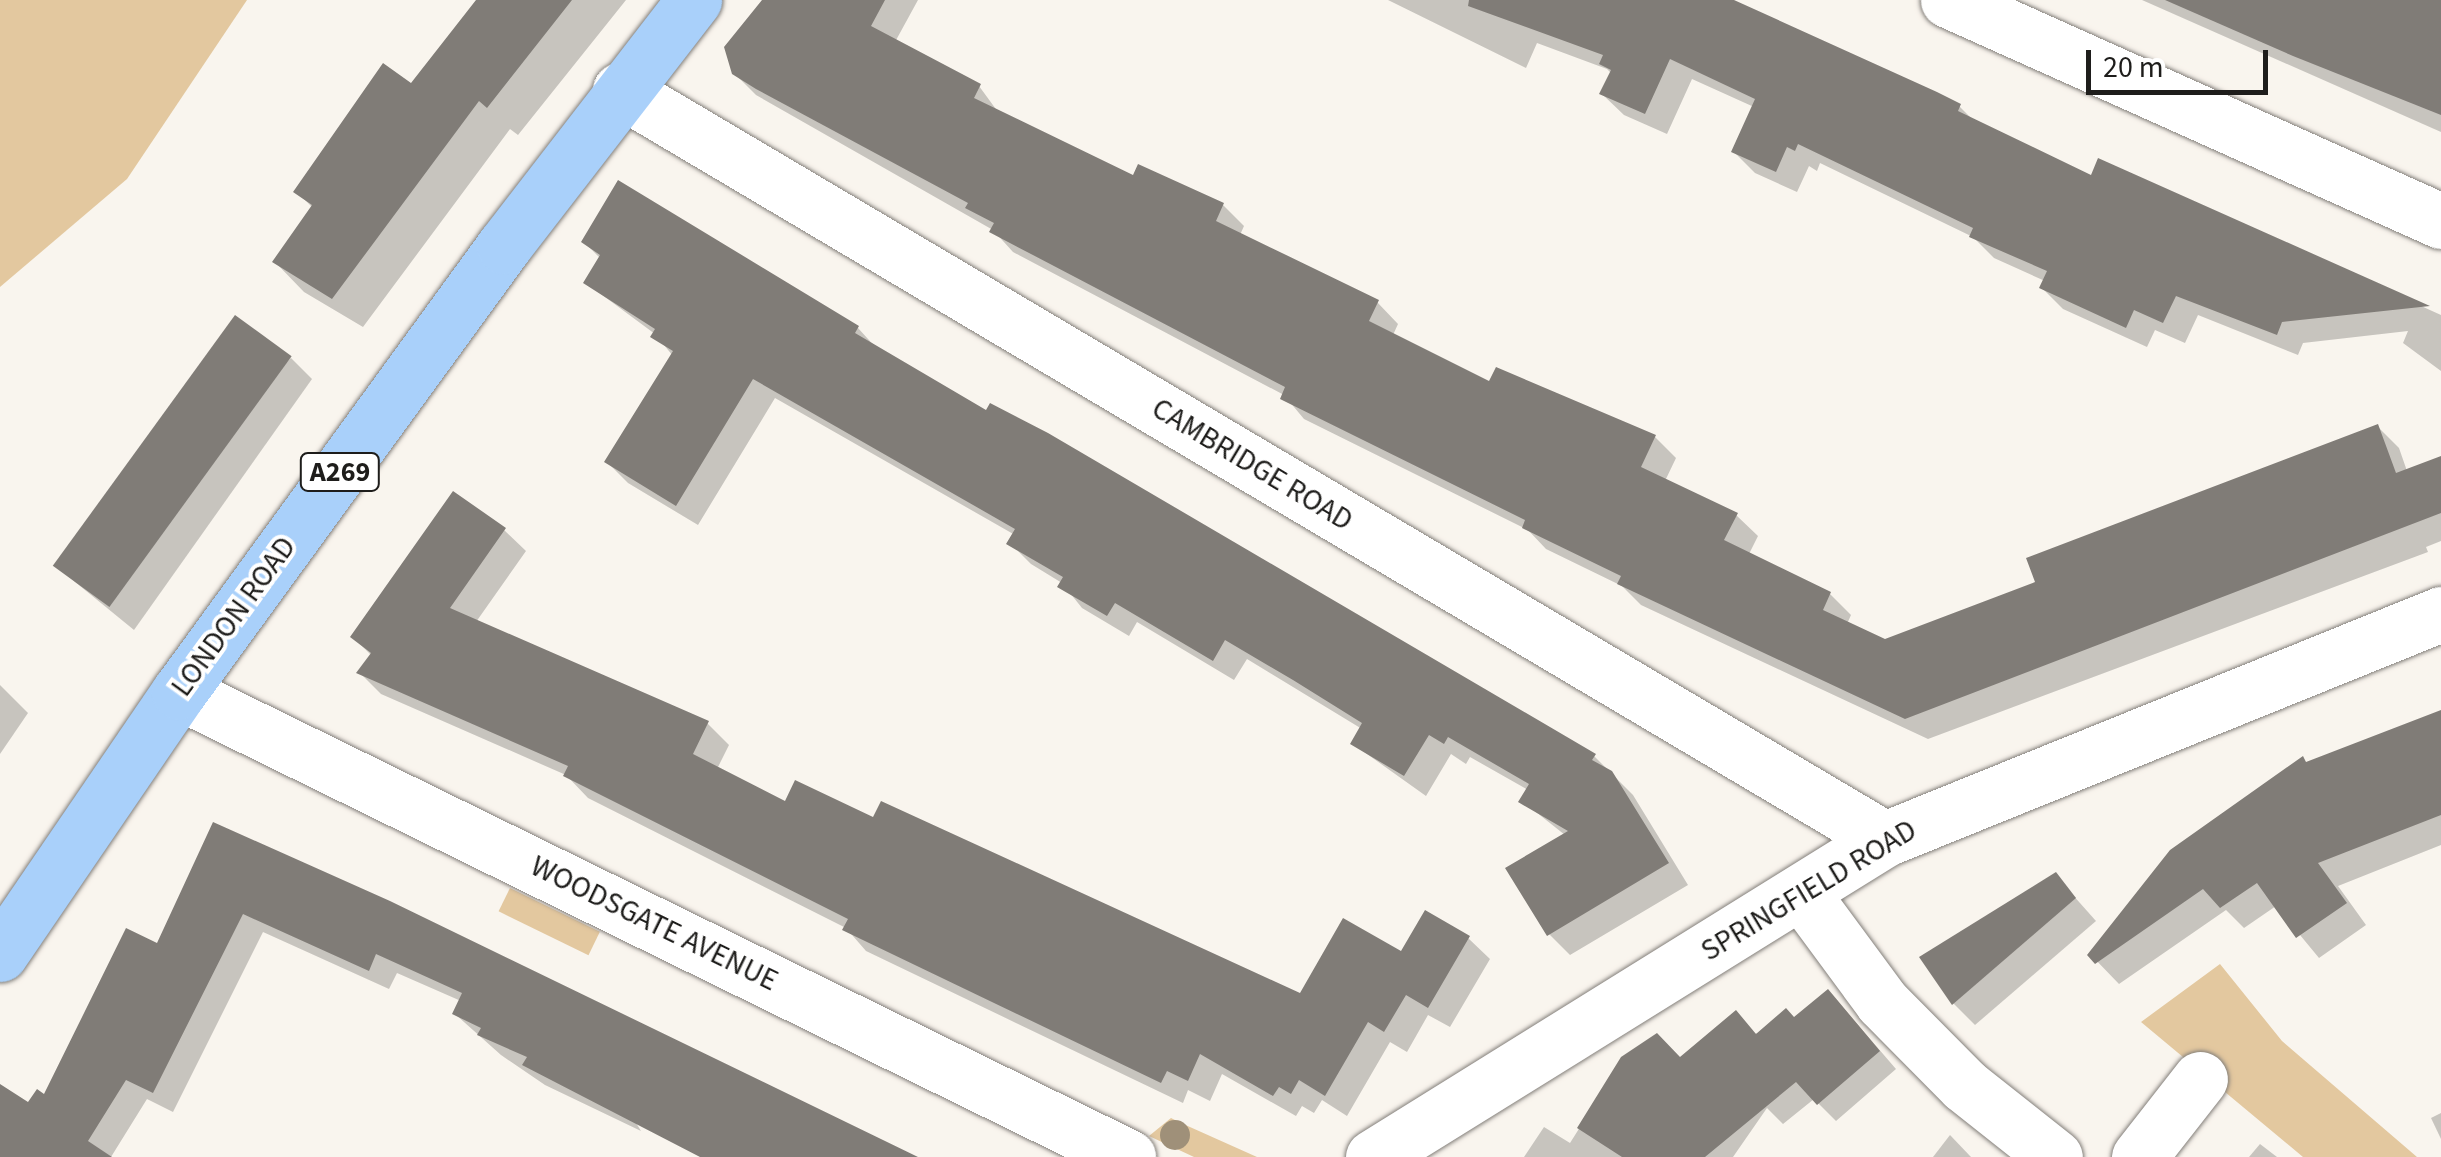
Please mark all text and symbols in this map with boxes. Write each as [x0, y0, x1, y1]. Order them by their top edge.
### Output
scale bar [2091, 30, 2274, 92]
text: 20 m [2103, 46, 2164, 89]
street label: CAMBRIDGE ROAD [1145, 391, 1359, 539]
road number: A269 [298, 449, 382, 495]
street label: LONDON ROAD [164, 530, 304, 704]
street label: SPRINGFIELD ROAD [1695, 813, 1923, 969]
street label: WOODSGATE AVENUE [525, 849, 783, 999]

